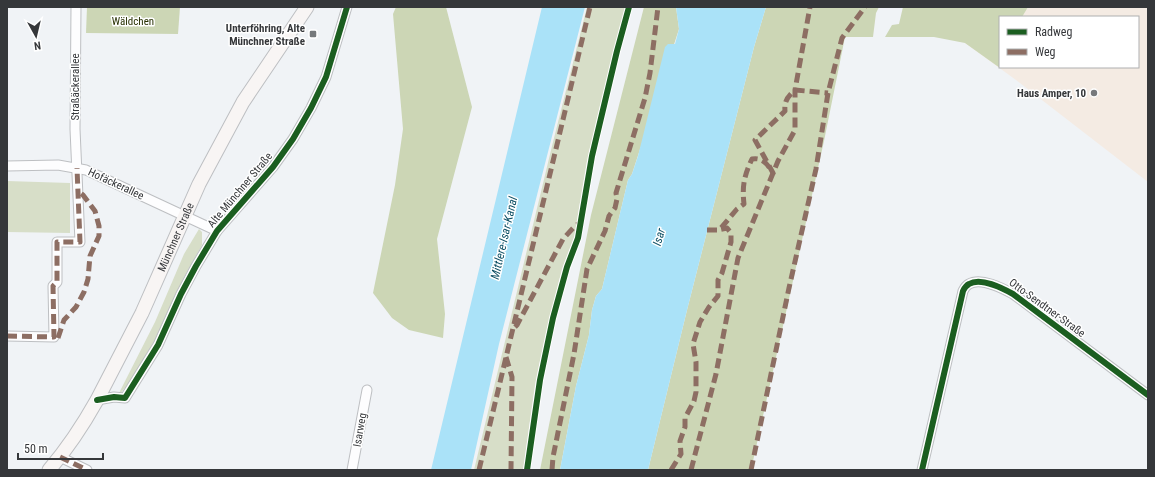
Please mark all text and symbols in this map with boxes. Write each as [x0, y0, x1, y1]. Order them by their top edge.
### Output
park label: Wäldchen [112, 15, 154, 28]
north arrow [16, 16, 56, 56]
legend [999, 16, 1139, 68]
place label: Unterföhring, Alte Münchner Straße [226, 22, 305, 48]
text: Radweg [1035, 25, 1072, 39]
marker: Unterföhring, Alte Münchner Straße [308, 29, 318, 39]
text: N [33, 39, 42, 52]
text: Weg [1035, 45, 1056, 59]
street label: Straßäckerallee [69, 53, 82, 121]
place label: Haus Amper, 10 [1017, 87, 1086, 100]
marker: Haus Amper, 10 [1089, 88, 1099, 98]
street label: Alte Münchner Straße [205, 150, 275, 230]
street label: Hofäckerallee [86, 165, 146, 203]
water label: Mittlere-Isar-Kanal [488, 195, 520, 281]
street label: Münchner Straße [155, 201, 196, 274]
water label: Isar [650, 226, 668, 247]
street label: Otto-Sendtner-Straße [1006, 276, 1088, 340]
street label: Isarweg [351, 412, 369, 448]
scale bar [18, 435, 103, 461]
text: 50 m [24, 442, 48, 456]

